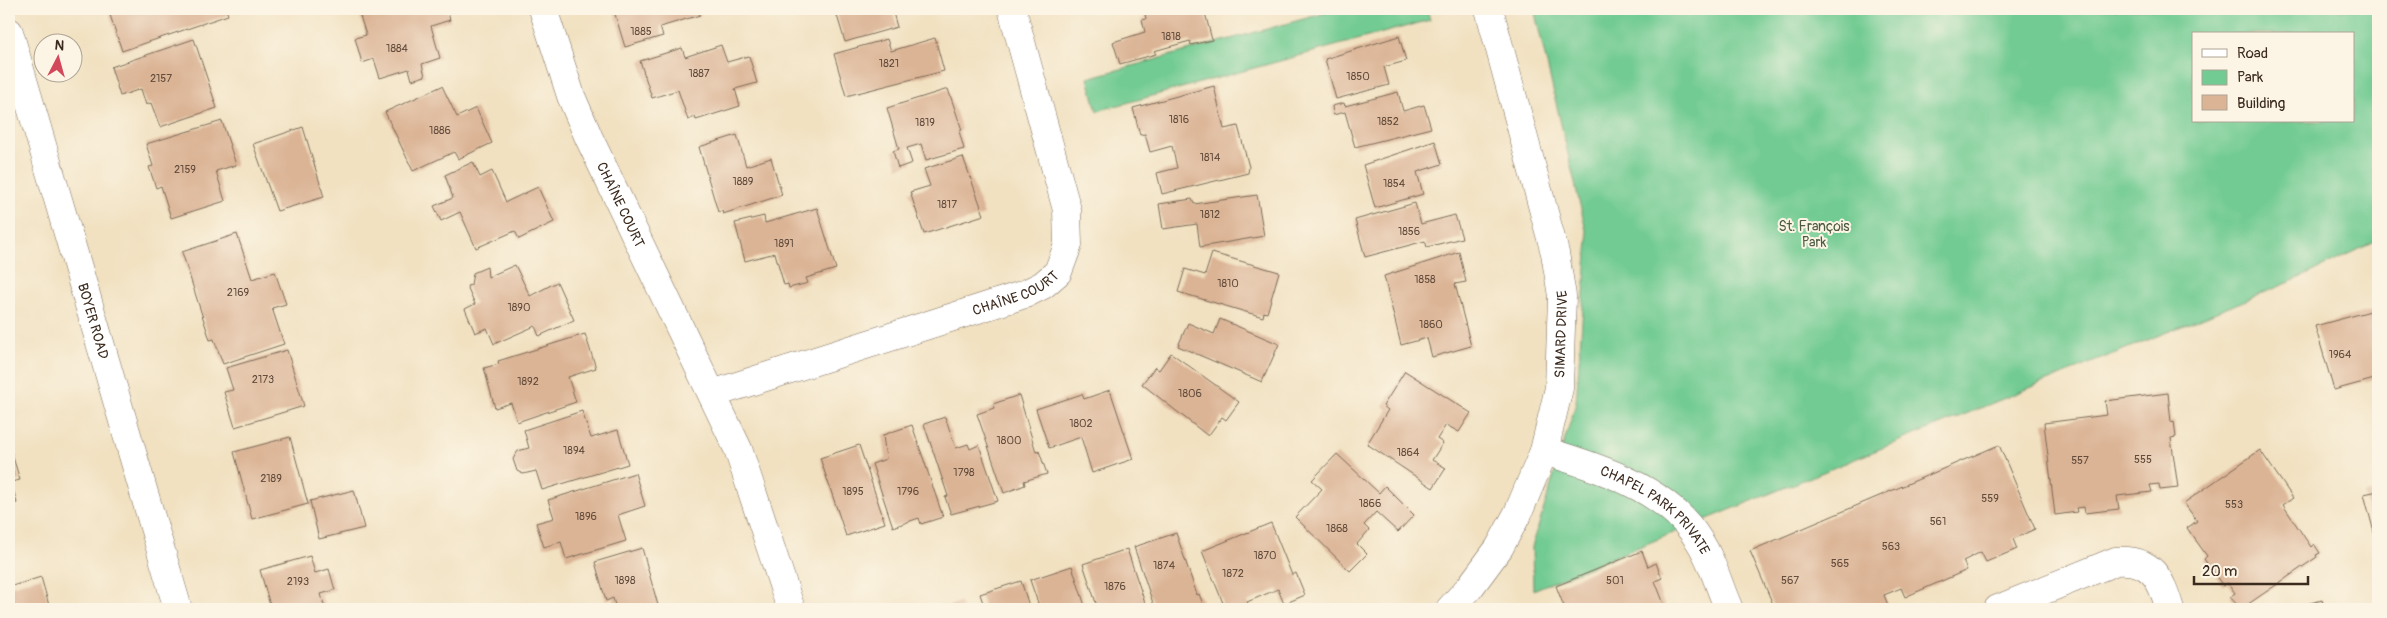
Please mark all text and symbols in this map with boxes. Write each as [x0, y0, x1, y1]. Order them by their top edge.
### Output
house number: 1885 [630, 25, 652, 38]
house number: 1818 [1161, 30, 1181, 43]
north arrow [32, 32, 82, 82]
legend [2192, 32, 2354, 122]
text: N [54, 37, 65, 55]
house number: 1884 [386, 42, 408, 55]
text: Road [2237, 44, 2268, 63]
house number: 1821 [879, 57, 899, 70]
house number: 1887 [688, 67, 710, 80]
text: Park [2237, 68, 2264, 87]
house number: 1850 [1346, 70, 1370, 83]
house number: 2157 [150, 72, 172, 85]
text: Building [2237, 94, 2285, 113]
house number: 1816 [1169, 113, 1189, 126]
house number: 1852 [1377, 115, 1399, 128]
house number: 1819 [915, 116, 935, 129]
house number: 1886 [429, 124, 451, 137]
house number: 1814 [1200, 151, 1221, 164]
street label: CHAÎNE COURT [593, 159, 648, 251]
house number: 2159 [174, 163, 196, 176]
house number: 1889 [732, 175, 754, 188]
house number: 1854 [1383, 177, 1406, 190]
house number: 1817 [937, 198, 957, 211]
house number: 1812 [1200, 208, 1220, 221]
park label: St. François Park [1779, 218, 1850, 251]
house number: 1856 [1398, 225, 1420, 238]
house number: 1891 [774, 237, 794, 250]
street label: CHAÎNE COURT [970, 267, 1062, 319]
house number: 1858 [1414, 273, 1436, 286]
house number: 1810 [1217, 277, 1239, 290]
street label: BOYER ROAD [74, 281, 112, 361]
house number: 2169 [227, 286, 250, 299]
street label: SIMARD DRIVE [1551, 289, 1571, 378]
house number: 1890 [507, 301, 531, 314]
house number: 1860 [1419, 318, 1443, 331]
house number: 1964 [2329, 348, 2352, 361]
house number: 2173 [252, 373, 274, 386]
house number: 1892 [517, 375, 539, 388]
house number: 1806 [1178, 387, 1202, 400]
house number: 1802 [1069, 417, 1093, 430]
house number: 1800 [997, 434, 1021, 447]
house number: 1894 [563, 444, 586, 457]
house number: 1864 [1397, 446, 1420, 459]
house number: 555 [2134, 453, 2152, 466]
house number: 557 [2071, 454, 2089, 467]
street label: CHAPEL PARK PRIVATE [1598, 462, 1713, 557]
house number: 1798 [953, 466, 975, 479]
house number: 2189 [260, 472, 282, 485]
house number: 1895 [842, 485, 864, 498]
house number: 1796 [897, 485, 919, 498]
house number: 559 [1981, 492, 1999, 505]
house number: 1866 [1359, 497, 1381, 510]
house number: 553 [2225, 498, 2243, 511]
house number: 1896 [575, 510, 597, 523]
house number: 561 [1930, 515, 1946, 528]
house number: 1868 [1326, 522, 1348, 535]
house number: 563 [1882, 540, 1900, 553]
house number: 1870 [1253, 549, 1277, 562]
scale bar [2194, 553, 2308, 585]
house number: 565 [1831, 557, 1849, 570]
house number: 1874 [1153, 559, 1176, 572]
text: 20 m [2202, 562, 2237, 581]
house number: 1872 [1222, 567, 1244, 580]
house number: 1898 [614, 574, 636, 587]
house number: 501 [1606, 574, 1624, 587]
house number: 567 [1781, 574, 1799, 587]
house number: 2193 [287, 575, 309, 588]
house number: 1876 [1104, 580, 1126, 593]

